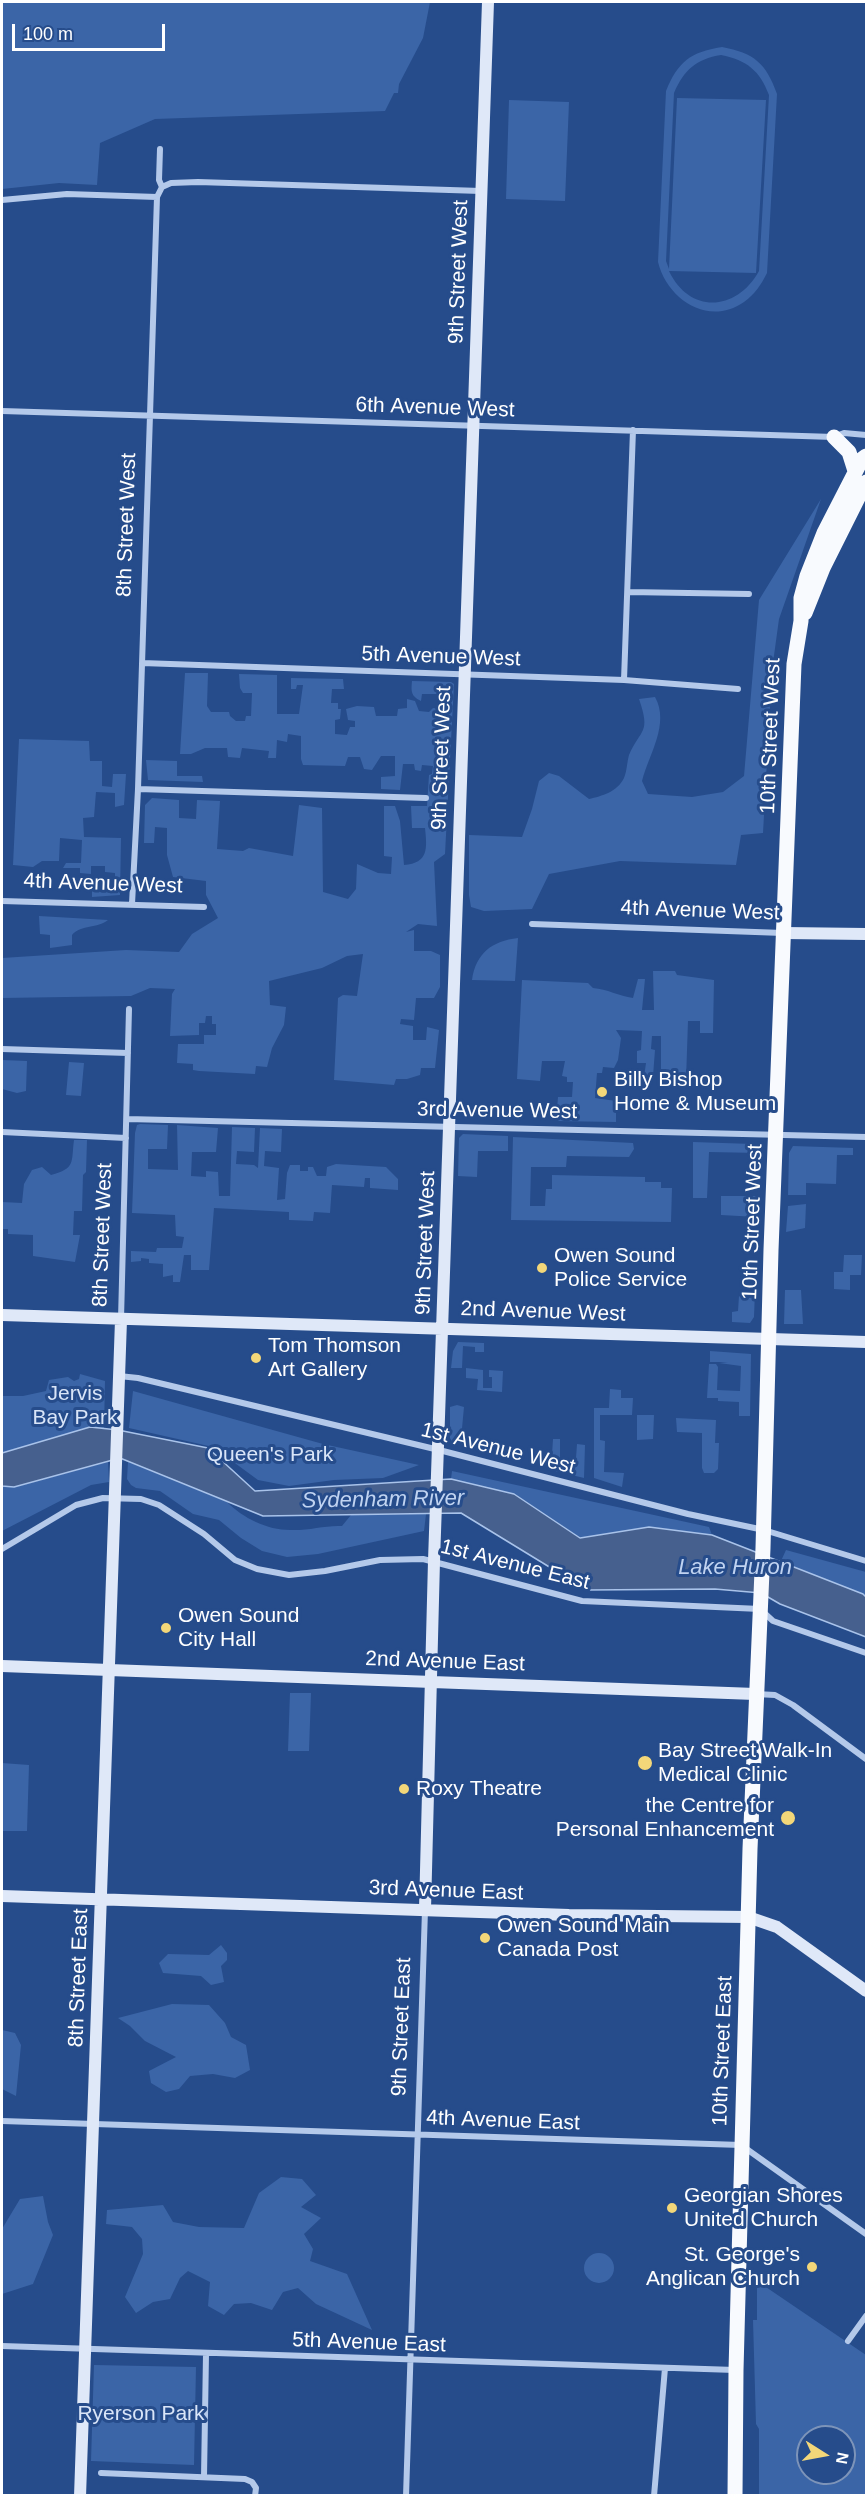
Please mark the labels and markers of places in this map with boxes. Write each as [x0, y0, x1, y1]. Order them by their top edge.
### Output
place label: Billy Bishop Home & Museum [614, 1067, 776, 1117]
marker: Billy Bishop Home & Museum [595, 1085, 609, 1099]
place label: Owen Sound Police Service [554, 1243, 687, 1293]
marker: Owen Sound Police Service [535, 1261, 549, 1275]
place label: Tom Thomson Art Gallery [268, 1333, 401, 1383]
marker: Tom Thomson Art Gallery [249, 1351, 263, 1365]
place label: Owen Sound City Hall [178, 1603, 299, 1653]
marker: Owen Sound City Hall [159, 1621, 173, 1635]
place label: Bay Street Walk-In Medical Clinic [658, 1738, 832, 1788]
marker: Bay Street Walk-In Medical Clinic [636, 1754, 654, 1772]
place label: Roxy Theatre [416, 1776, 542, 1802]
marker: Roxy Theatre [397, 1782, 411, 1796]
place label: the Centre for Personal Enhancement [556, 1793, 774, 1843]
marker: the Centre for Personal Enhancement [779, 1809, 797, 1827]
place label: Owen Sound Main Canada Post [497, 1913, 670, 1963]
marker: Owen Sound Main Canada Post [478, 1931, 492, 1945]
place label: Georgian Shores United Church [684, 2183, 843, 2233]
marker: Georgian Shores United Church [665, 2201, 679, 2215]
place label: St. George's Anglican Church [646, 2242, 800, 2292]
marker: St. George's Anglican Church [805, 2260, 819, 2274]

